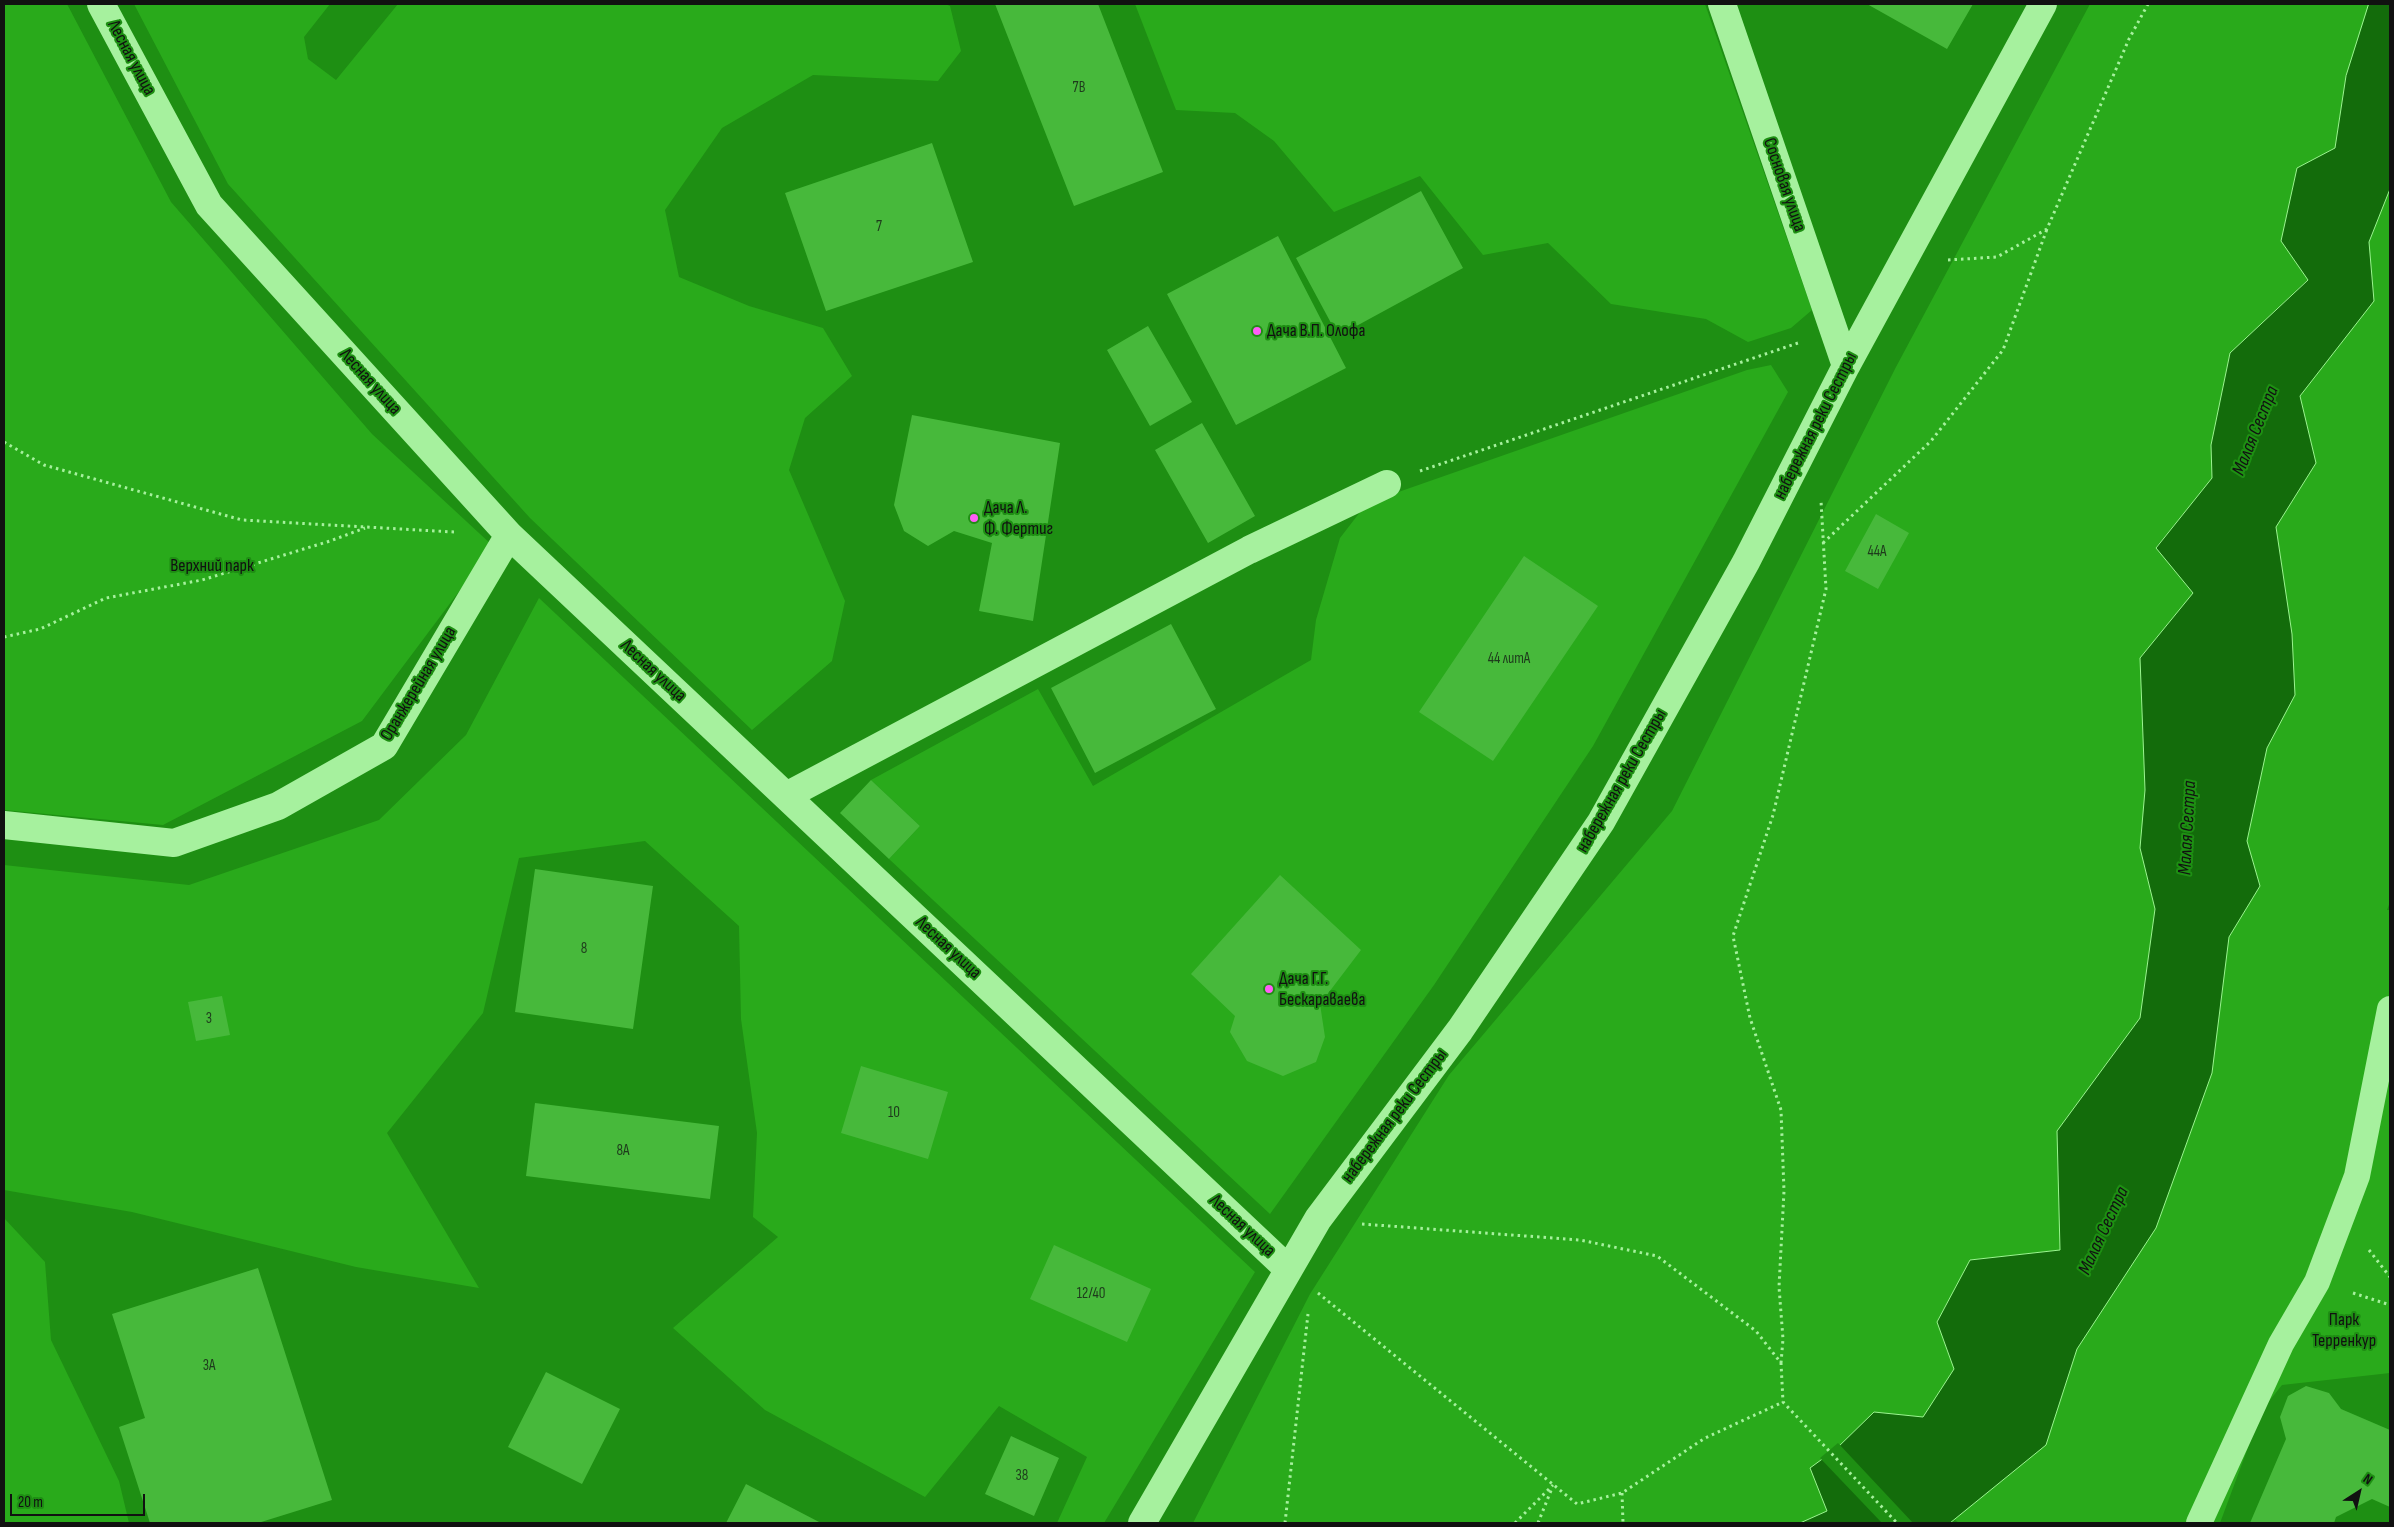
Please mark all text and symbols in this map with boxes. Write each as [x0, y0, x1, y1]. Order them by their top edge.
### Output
street label: Лесная улица [102, 17, 160, 99]
house number: 7В [1073, 79, 1085, 97]
street label: Сосновая улица [1758, 135, 1810, 235]
house number: 7 [876, 218, 882, 236]
place label: Дача В.П. Олофа [1267, 320, 1365, 342]
marker: Дача В.П. Олофа [1251, 325, 1263, 337]
street label: Лесная улица [335, 344, 405, 420]
street label: набережная реки Сестры [1770, 349, 1862, 503]
water label: Малая Сестра [2228, 383, 2284, 479]
place label: Дача Л. Ф. Фертиг [984, 497, 1053, 540]
marker: Дача Л. Ф. Фертиг [968, 512, 980, 524]
house number: 44А [1867, 543, 1887, 561]
park label: Верхний парк [170, 555, 254, 577]
street label: Оранжерейная улица [376, 623, 462, 745]
street label: Лесная улица [616, 635, 690, 707]
house number: 44 литА [1488, 650, 1530, 668]
street label: набережная реки Сестры [1572, 705, 1672, 857]
water label: Малая Сестра [2174, 780, 2202, 876]
street label: Лесная улица [911, 912, 985, 984]
house number: 8 [581, 940, 587, 958]
place label: Дача Г.Г. Бескараваева [1279, 968, 1365, 1011]
marker: Дача Г.Г. Бескараваева [1263, 983, 1275, 995]
house number: 3 [206, 1010, 212, 1028]
street label: набережная реки Сестры [1338, 1045, 1452, 1187]
house number: 10 [888, 1104, 900, 1122]
house number: 8А [617, 1142, 629, 1160]
water label: Малая Сестра [2074, 1183, 2134, 1279]
street label: Лесная улица [1205, 1190, 1279, 1262]
house number: 12/40 [1077, 1285, 1105, 1303]
park label: Парк Терренкур [2312, 1309, 2376, 1352]
house number: 3А [203, 1357, 215, 1375]
house number: 38 [1016, 1467, 1028, 1485]
north arrow [2334, 1467, 2384, 1517]
text: N [2360, 1470, 2376, 1488]
scale bar [12, 1484, 148, 1516]
text: 20 m [18, 1493, 43, 1512]

